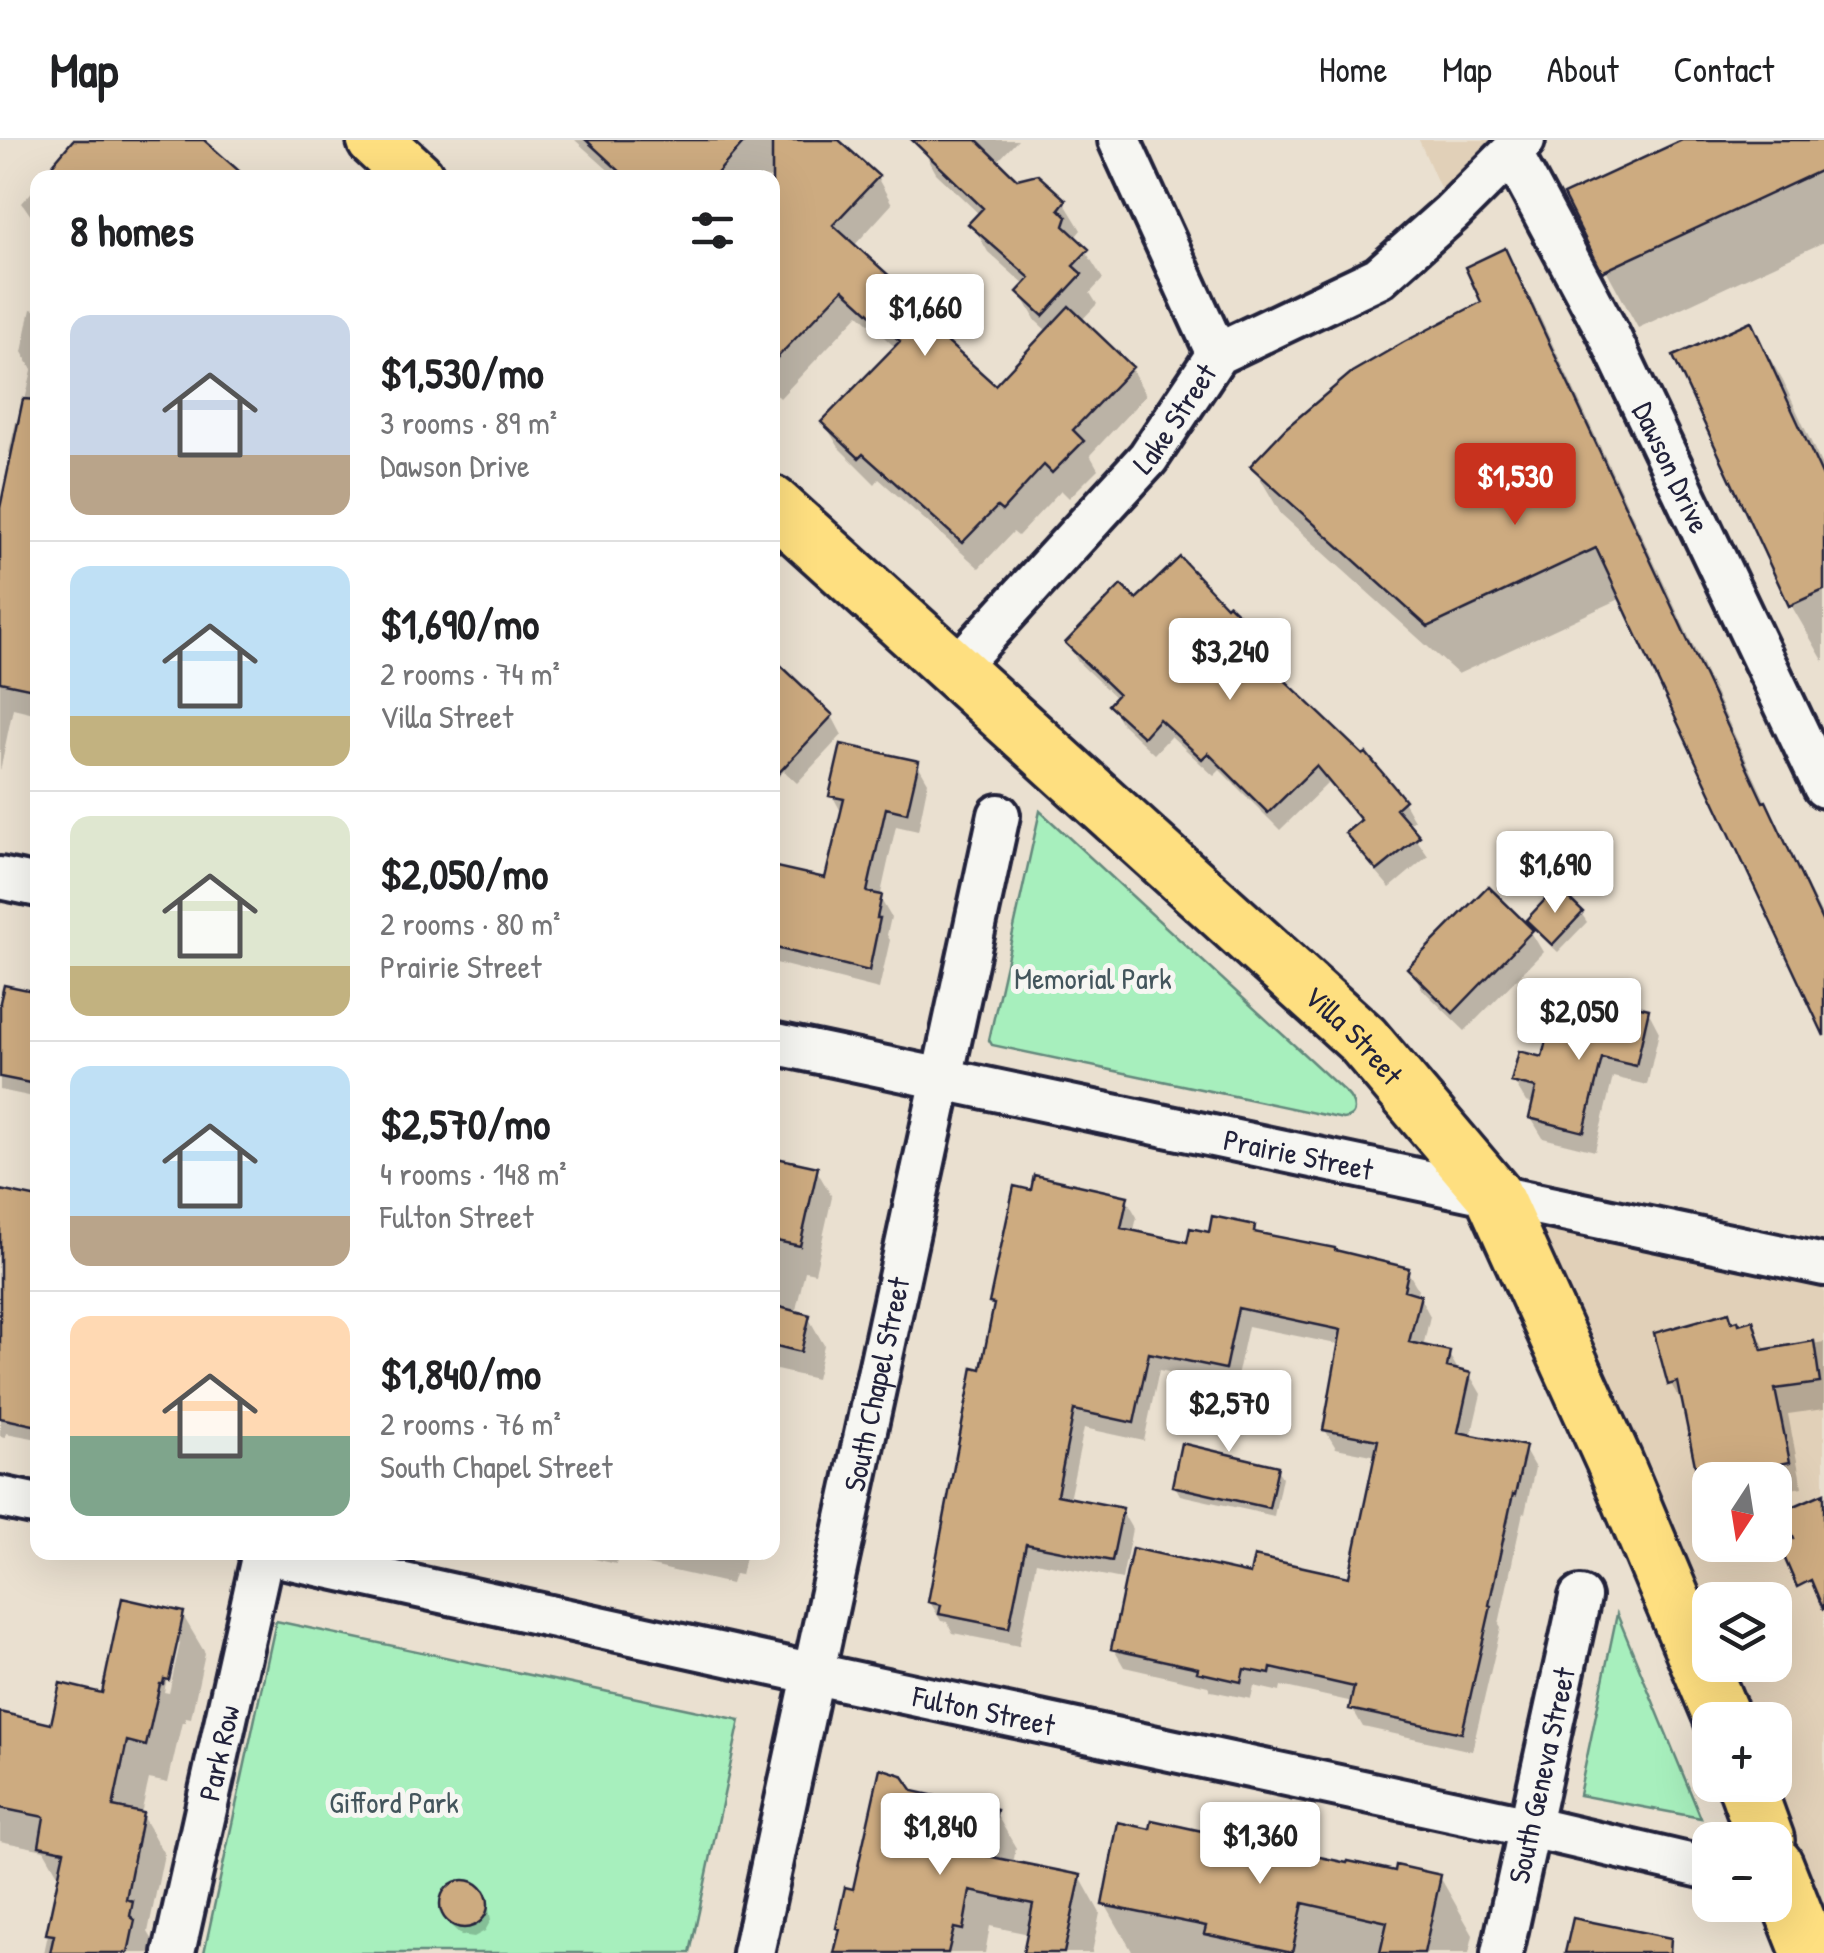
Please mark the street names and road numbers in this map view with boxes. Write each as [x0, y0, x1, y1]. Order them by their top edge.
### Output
street label: Lake Street [1123, 355, 1226, 482]
street label: Dawson Drive [1624, 395, 1720, 540]
street label: Villa Street [1296, 976, 1413, 1094]
street label: Prairie Street [1220, 1119, 1377, 1189]
street label: South Chapel Street [833, 1273, 919, 1495]
street label: South Geneva Street [1498, 1663, 1584, 1887]
street label: Fulton Street [908, 1675, 1059, 1745]
street label: Park Row [188, 1701, 249, 1804]

